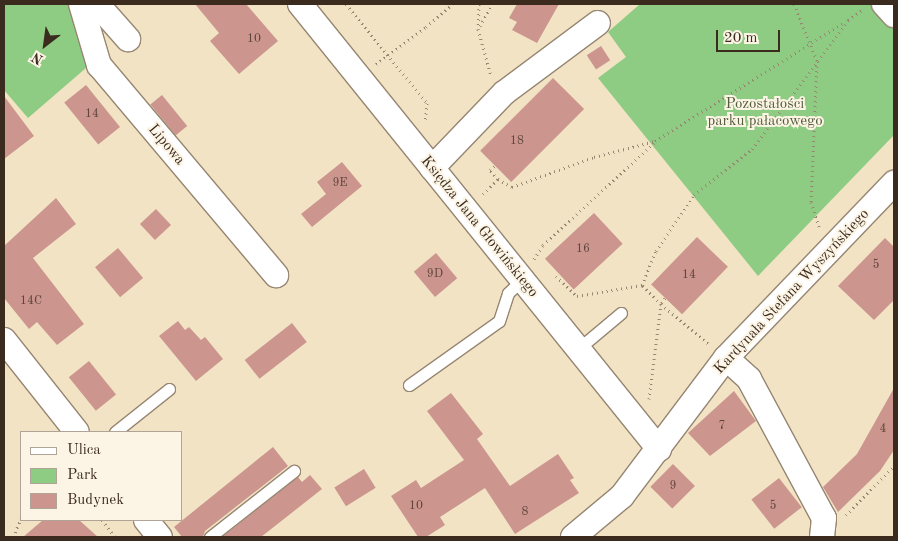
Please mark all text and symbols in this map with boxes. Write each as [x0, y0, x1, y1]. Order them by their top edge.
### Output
north arrow [20, 20, 70, 70]
scale bar [718, 20, 782, 52]
text: 20 m [724, 31, 758, 46]
house number: 10 [247, 33, 261, 47]
text: N [29, 49, 46, 67]
park label: Pozostałości parku pałacowego [707, 95, 823, 130]
house number: 14 [85, 108, 99, 122]
street label: Lipowa [144, 121, 188, 169]
house number: 18 [510, 135, 524, 149]
street label: Księdza Jana Głowińskiego [416, 153, 542, 301]
house number: 9E [332, 177, 348, 191]
street label: Kardynała Stefana Wyszyńskiego [711, 206, 873, 378]
house number: 16 [576, 243, 590, 257]
house number: 5 [873, 259, 879, 273]
house number: 9D [427, 268, 443, 282]
house number: 14 [682, 269, 696, 283]
house number: 14C [20, 295, 42, 309]
house number: 7 [719, 420, 725, 434]
house number: 4 [880, 423, 886, 437]
legend [20, 431, 182, 521]
text: Ulica [67, 443, 101, 458]
text: Park [67, 468, 98, 483]
house number: 9 [670, 480, 676, 494]
text: Budynek [67, 493, 124, 508]
house number: 10 [409, 500, 423, 514]
house number: 5 [770, 500, 776, 514]
house number: 8 [522, 506, 528, 520]

